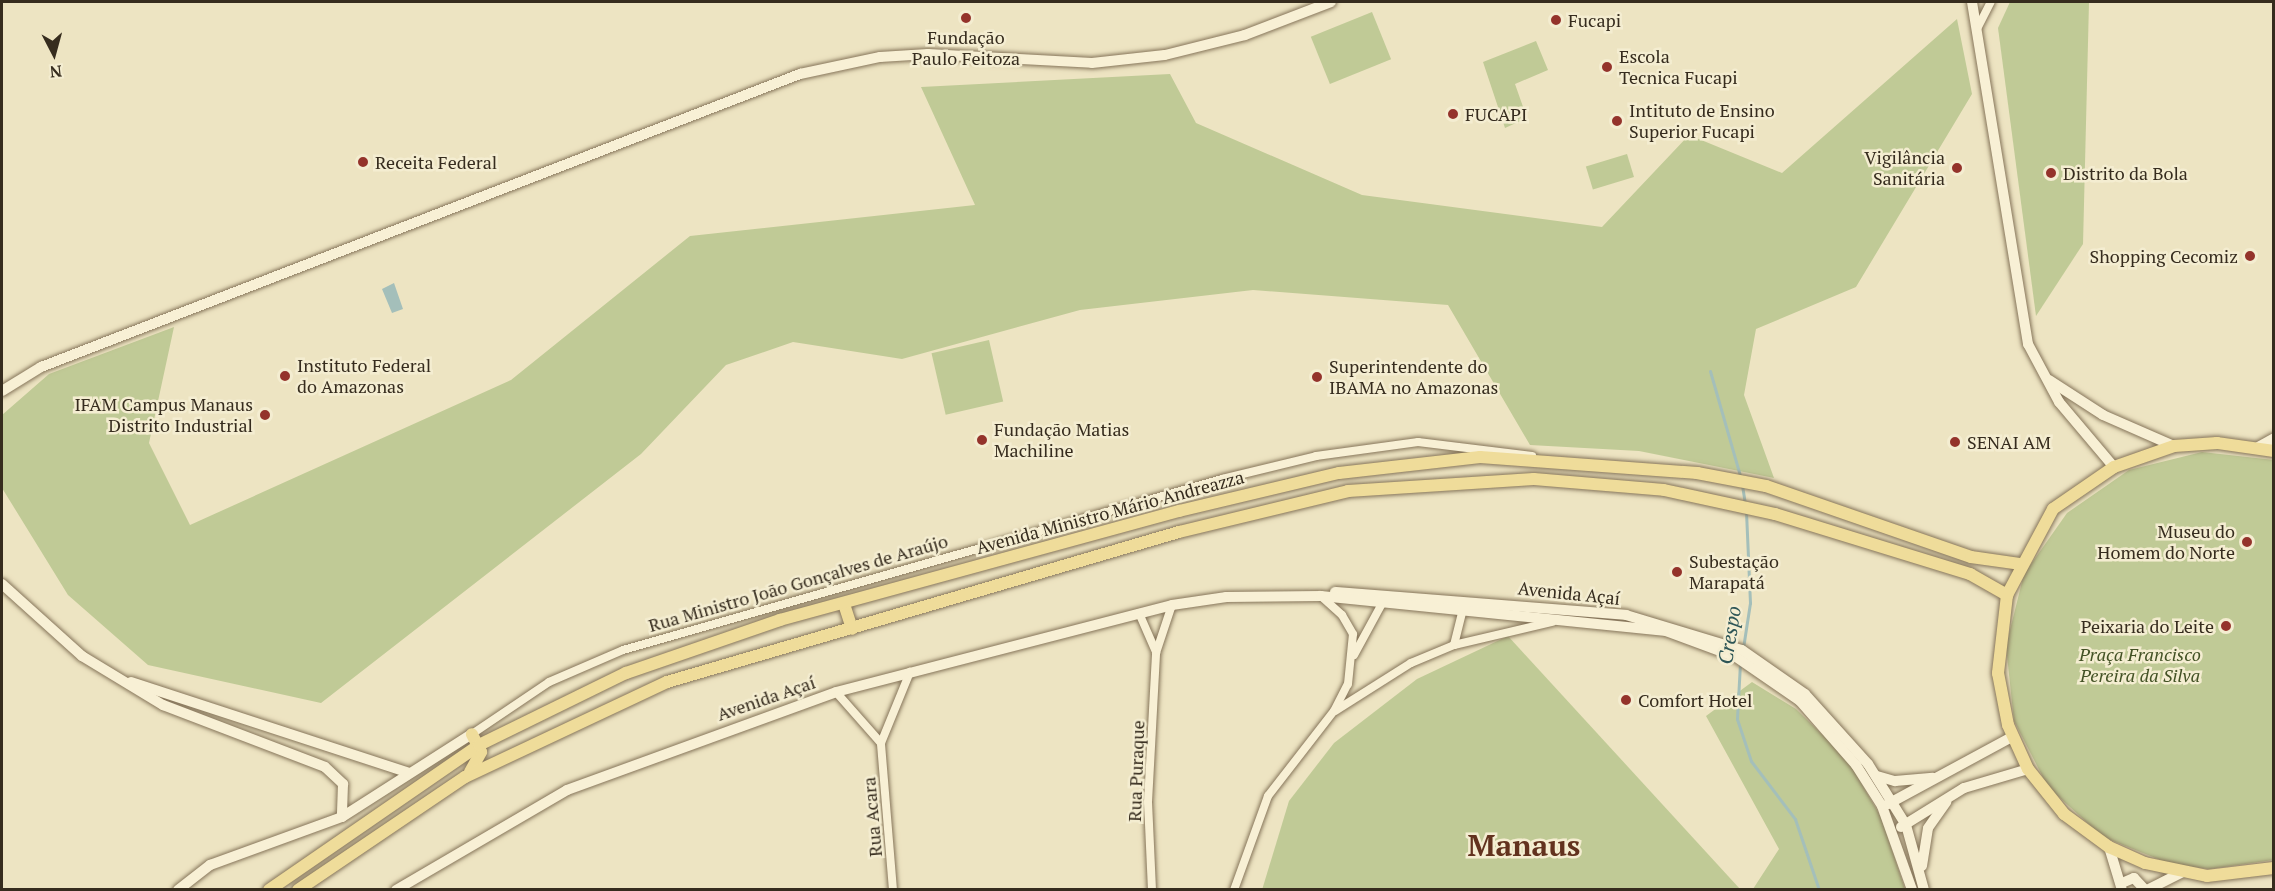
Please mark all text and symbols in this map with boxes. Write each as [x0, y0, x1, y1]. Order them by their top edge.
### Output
place label: Fucapi [1568, 9, 1621, 31]
marker: Fundação Paulo Feitoza [959, 11, 973, 25]
marker: Fucapi [1549, 13, 1563, 27]
north arrow [24, 24, 84, 84]
place label: Fundação Paulo Feitoza [912, 27, 1020, 70]
place label: Escola Tecnica Fucapi [1619, 46, 1738, 88]
text: N [49, 60, 63, 83]
marker: Escola Tecnica Fucapi [1600, 60, 1614, 74]
place label: Intituto de Ensino Superior Fucapi [1629, 100, 1775, 142]
place label: FUCAPI [1465, 103, 1527, 125]
marker: FUCAPI [1446, 107, 1460, 121]
marker: Intituto de Ensino Superior Fucapi [1610, 114, 1624, 128]
place label: Vigilância Sanitária [1864, 147, 1945, 190]
place label: Receita Federal [375, 151, 497, 173]
marker: Receita Federal [356, 155, 370, 169]
marker: Vigilância Sanitária [1950, 161, 1964, 175]
place label: Distrito da Bola [2063, 162, 2188, 184]
marker: Distrito da Bola [2044, 166, 2058, 180]
place label: Shopping Cecomiz [2090, 245, 2238, 267]
marker: Shopping Cecomiz [2243, 249, 2257, 263]
place label: Instituto Federal do Amazonas [297, 355, 431, 398]
place label: Superintendente do IBAMA no Amazonas [1329, 356, 1499, 398]
marker: Instituto Federal do Amazonas [278, 369, 292, 383]
marker: Superintendente do IBAMA no Amazonas [1310, 370, 1324, 384]
place label: IFAM Campus Manaus Distrito Industrial [74, 394, 253, 436]
marker: IFAM Campus Manaus Distrito Industrial [258, 408, 272, 422]
place label: Fundação Matias Machiline [994, 419, 1129, 462]
place label: SENAI AM [1967, 431, 2051, 453]
marker: Fundação Matias Machiline [975, 433, 989, 447]
marker: SENAI AM [1948, 435, 1962, 449]
street label: Avenida Ministro Mário Andreazza [973, 466, 1247, 558]
place label: Museu do Homem do Norte [2097, 521, 2235, 564]
street label: Rua Ministro João Gonçalves de Araújo [646, 530, 950, 636]
marker: Museu do Homem do Norte [2240, 535, 2254, 549]
place label: Subestação Marapatá [1689, 551, 1779, 594]
marker: Subestação Marapatá [1670, 565, 1684, 579]
street label: Avenida Açaí [1517, 577, 1621, 609]
water label: Crespo [1713, 604, 1745, 666]
place label: Peixaria do Leite [2081, 615, 2214, 637]
marker: Peixaria do Leite [2219, 619, 2233, 633]
park label: Praça Francisco Pereira da Silva [2079, 644, 2201, 686]
street label: Avenida Açaí [714, 671, 818, 725]
place label: Comfort Hotel [1638, 689, 1752, 711]
marker: Comfort Hotel [1619, 693, 1633, 707]
street label: Rua Puraque [1123, 720, 1149, 822]
street label: Rua Acara [858, 776, 886, 858]
district label: Manaus [1468, 827, 1580, 863]

